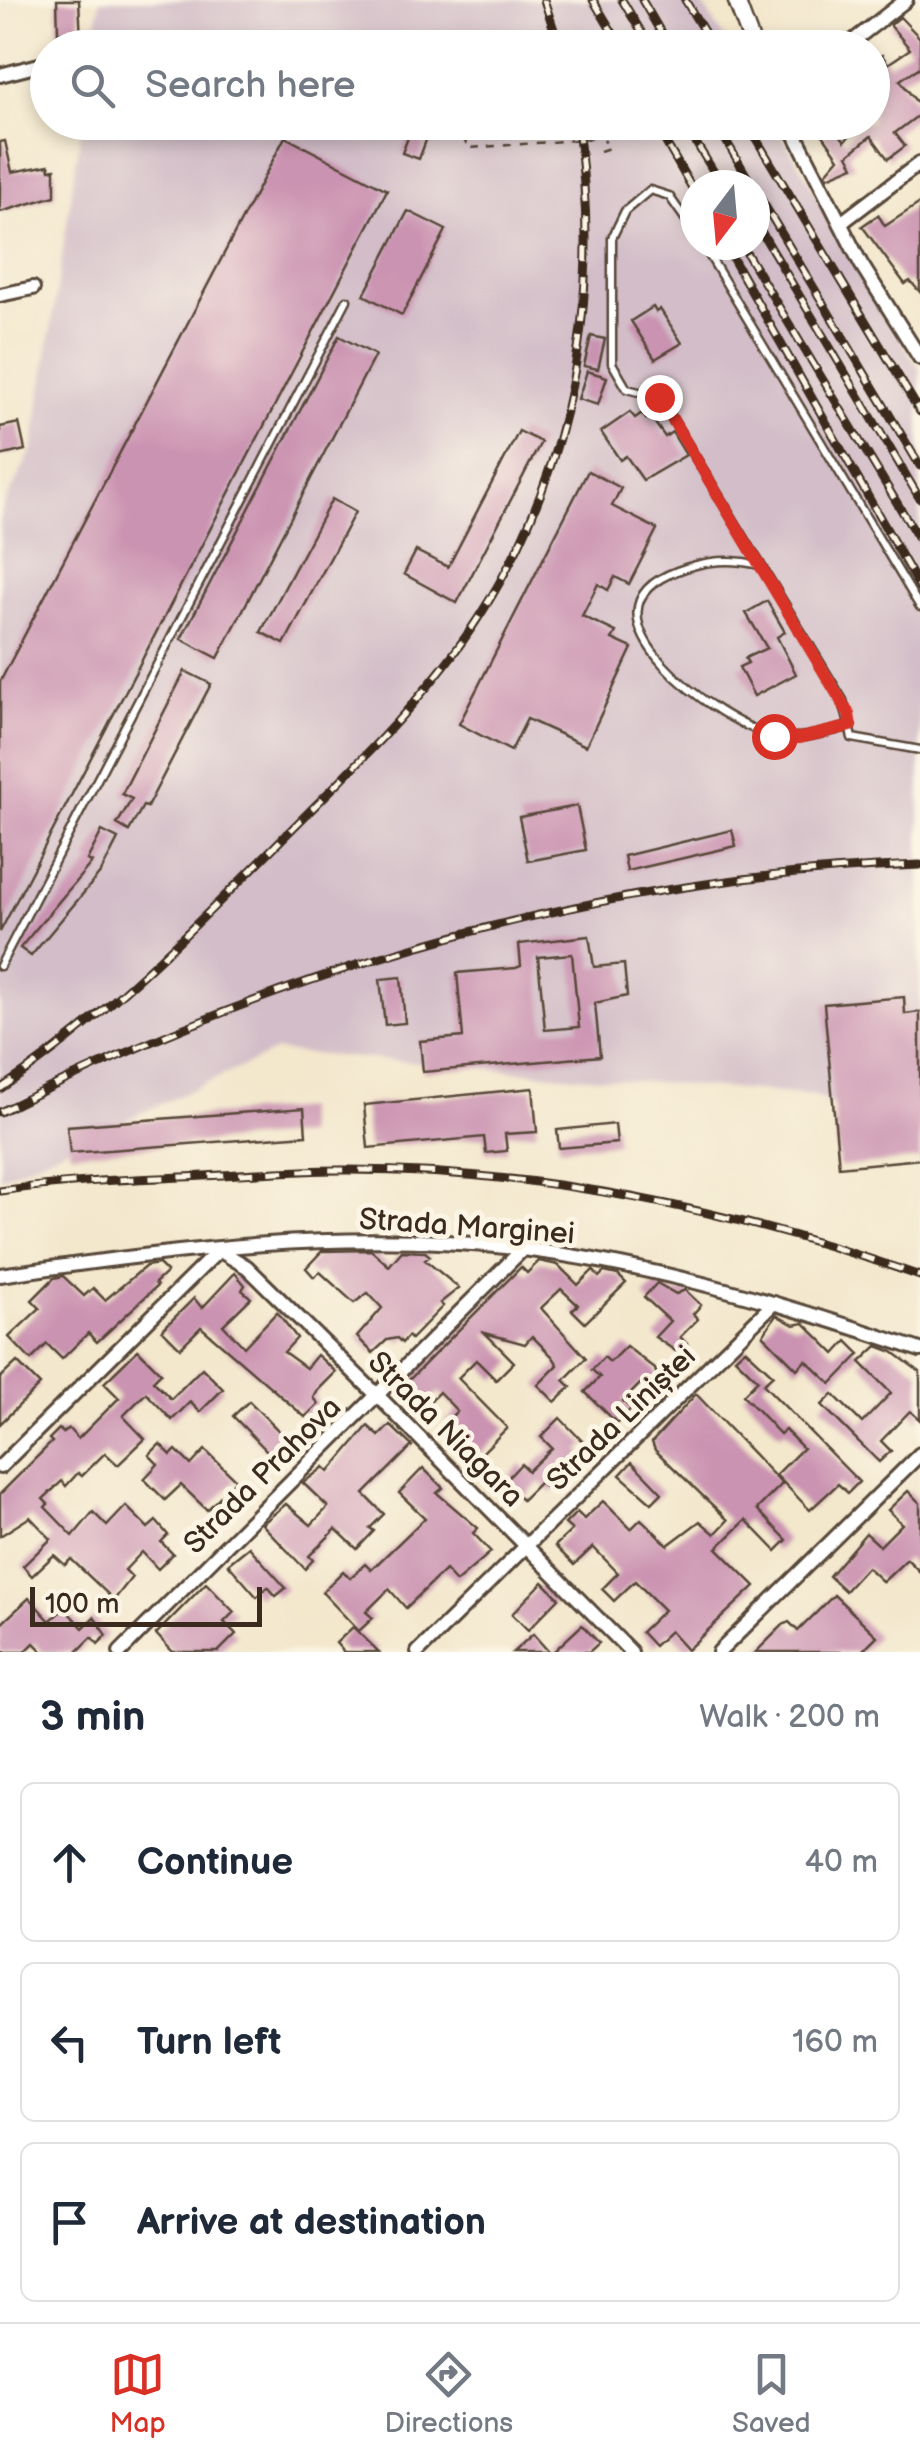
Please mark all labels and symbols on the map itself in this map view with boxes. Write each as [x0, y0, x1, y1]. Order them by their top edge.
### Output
north arrow [680, 170, 770, 260]
route end [637, 375, 683, 421]
route start [752, 714, 798, 760]
street label: Strada Marginei [358, 1202, 576, 1252]
street label: Strada Liniștei [540, 1339, 704, 1499]
street label: Strada Niagara [360, 1345, 530, 1515]
street label: Strada Prahova [177, 1390, 349, 1562]
scale bar [30, 1582, 262, 1626]

